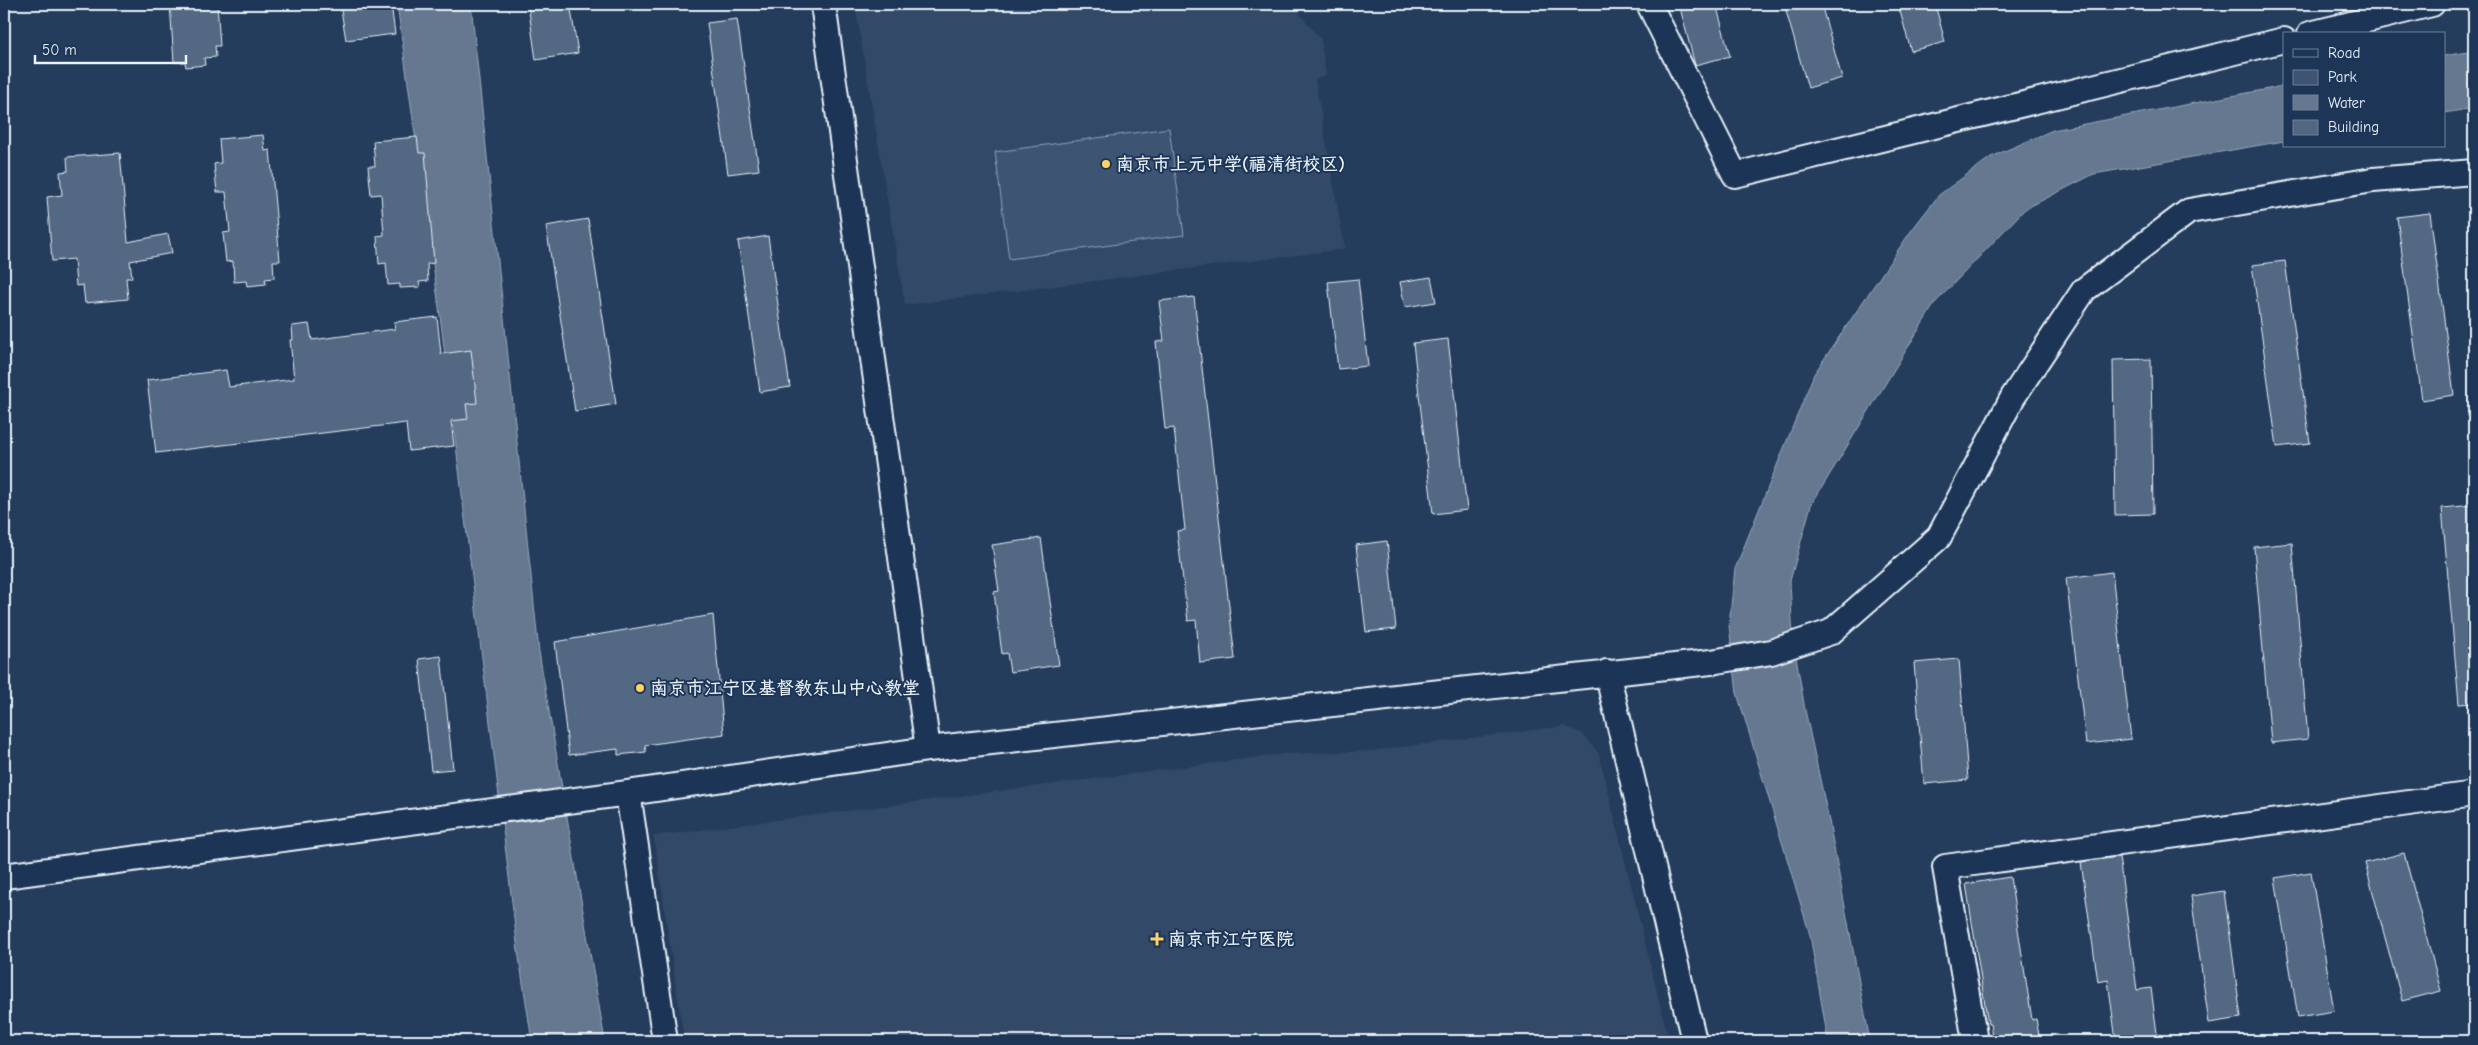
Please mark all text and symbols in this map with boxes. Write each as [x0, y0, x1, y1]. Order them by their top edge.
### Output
scale bar [35, 32, 186, 64]
legend [2283, 32, 2446, 148]
text: 50 m [42, 41, 77, 59]
text: Road [2328, 44, 2360, 62]
text: Park [2328, 68, 2357, 86]
text: Water [2328, 94, 2365, 112]
text: Building [2328, 118, 2379, 136]
place label: 南京市上元中学(福清街校区) [1116, 154, 1345, 175]
marker: 南京市上元中学(福清街校区) [1100, 158, 1112, 170]
place label: 南京市江宁区基督教东山中心教堂 [650, 678, 920, 699]
marker: 南京市江宁区基督教东山中心教堂 [634, 682, 646, 694]
place label: 南京市江宁医院 [1168, 929, 1294, 950]
marker: 南京市江宁医院 [1150, 932, 1164, 946]

